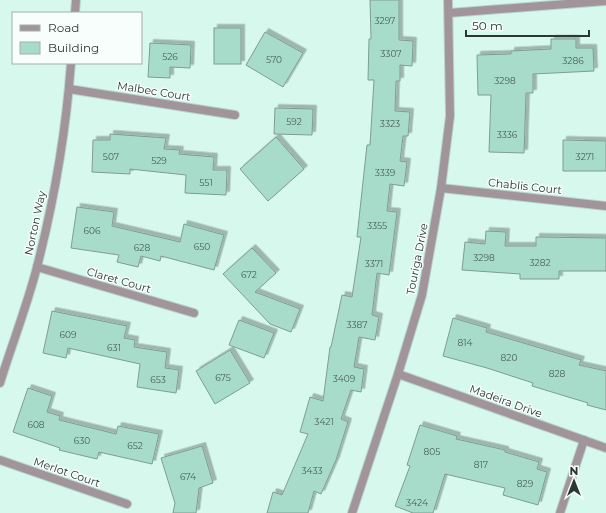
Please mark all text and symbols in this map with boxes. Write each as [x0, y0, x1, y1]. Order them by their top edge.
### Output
legend [12, 12, 142, 64]
scale bar [466, 12, 589, 38]
house number: 3297 [375, 15, 395, 26]
text: 50 m [472, 18, 503, 33]
text: Road [48, 20, 79, 35]
text: Building [48, 40, 99, 55]
house number: 3307 [380, 48, 402, 59]
house number: 526 [162, 51, 178, 62]
house number: 570 [266, 54, 282, 65]
house number: 3286 [562, 55, 584, 66]
house number: 3298 [494, 75, 516, 86]
street label: Malbec Court [116, 78, 192, 104]
house number: 592 [286, 116, 302, 127]
house number: 3323 [380, 118, 400, 129]
house number: 3336 [497, 129, 518, 140]
house number: 507 [103, 151, 119, 162]
house number: 3271 [576, 151, 594, 162]
house number: 529 [151, 155, 167, 166]
house number: 3339 [375, 167, 396, 178]
street label: Chablis Court [487, 175, 563, 197]
house number: 551 [199, 177, 213, 188]
street label: Norton Way [21, 189, 49, 257]
house number: 3355 [367, 220, 387, 231]
street label: Touriga Drive [403, 221, 431, 296]
house number: 606 [84, 225, 101, 236]
house number: 650 [194, 241, 210, 252]
house number: 628 [134, 242, 150, 253]
house number: 3298 [473, 252, 495, 263]
house number: 3282 [530, 257, 551, 268]
house number: 3371 [365, 258, 383, 269]
street label: Claret Court [85, 264, 153, 296]
house number: 672 [241, 269, 257, 280]
house number: 3387 [346, 319, 368, 330]
house number: 609 [60, 329, 77, 340]
house number: 814 [458, 337, 473, 348]
house number: 631 [107, 342, 121, 353]
house number: 820 [501, 352, 517, 363]
house number: 828 [549, 368, 566, 379]
house number: 675 [215, 372, 231, 383]
house number: 3409 [333, 373, 356, 384]
house number: 653 [150, 374, 166, 385]
street label: Madeira Drive [468, 381, 545, 421]
house number: 3421 [314, 416, 334, 427]
house number: 608 [27, 419, 45, 430]
house number: 630 [74, 435, 90, 446]
house number: 652 [127, 440, 143, 451]
house number: 805 [424, 446, 440, 457]
street label: Merlot Court [32, 454, 103, 490]
house number: 817 [474, 459, 488, 470]
north arrow [554, 461, 594, 501]
text: N [570, 464, 578, 478]
house number: 3433 [302, 465, 323, 476]
house number: 674 [180, 471, 196, 482]
house number: 829 [517, 478, 534, 489]
house number: 3424 [406, 497, 428, 508]

